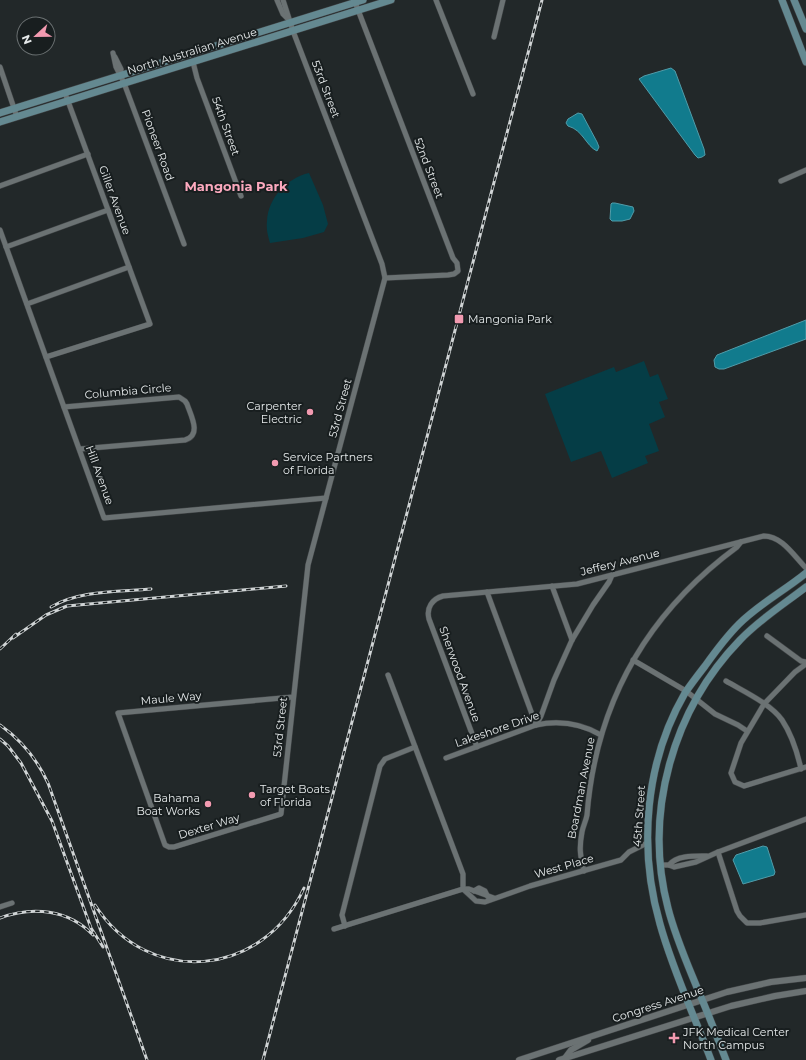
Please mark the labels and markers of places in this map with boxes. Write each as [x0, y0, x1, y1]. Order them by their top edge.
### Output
place label: Mangonia Park [468, 312, 552, 326]
marker: Mangonia Park [453, 313, 465, 325]
place label: Carpenter Electric [247, 399, 302, 426]
marker: Carpenter Electric [305, 407, 315, 417]
place label: Service Partners of Florida [283, 450, 373, 477]
marker: Service Partners of Florida [270, 458, 280, 468]
place label: Target Boats of Florida [260, 782, 330, 809]
marker: Target Boats of Florida [247, 790, 257, 800]
place label: Bahama Boat Works [136, 791, 201, 818]
marker: Bahama Boat Works [203, 799, 213, 809]
place label: JFK Medical Center North Campus [682, 1025, 789, 1052]
marker: JFK Medical Center North Campus [668, 1032, 680, 1044]

